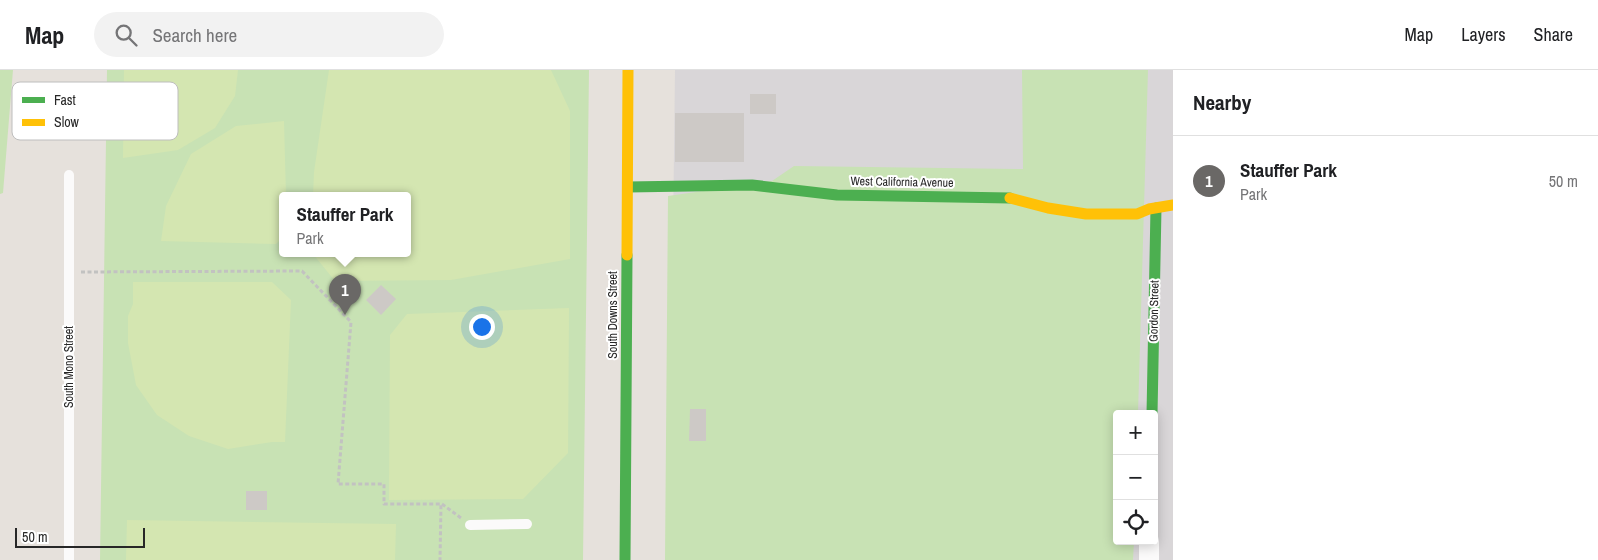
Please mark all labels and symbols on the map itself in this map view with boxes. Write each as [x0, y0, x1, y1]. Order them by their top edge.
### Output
legend [12, 82, 178, 140]
text: Fast [54, 91, 76, 109]
text: Slow [54, 113, 80, 131]
street label: West California Avenue [850, 173, 954, 191]
street label: South Downs Street [605, 271, 621, 359]
pin: 1 [329, 274, 361, 315]
street label: Gordon Street [1145, 280, 1163, 342]
your location [469, 314, 495, 340]
street label: South Mono Street [61, 326, 77, 408]
scale bar [15, 525, 145, 548]

